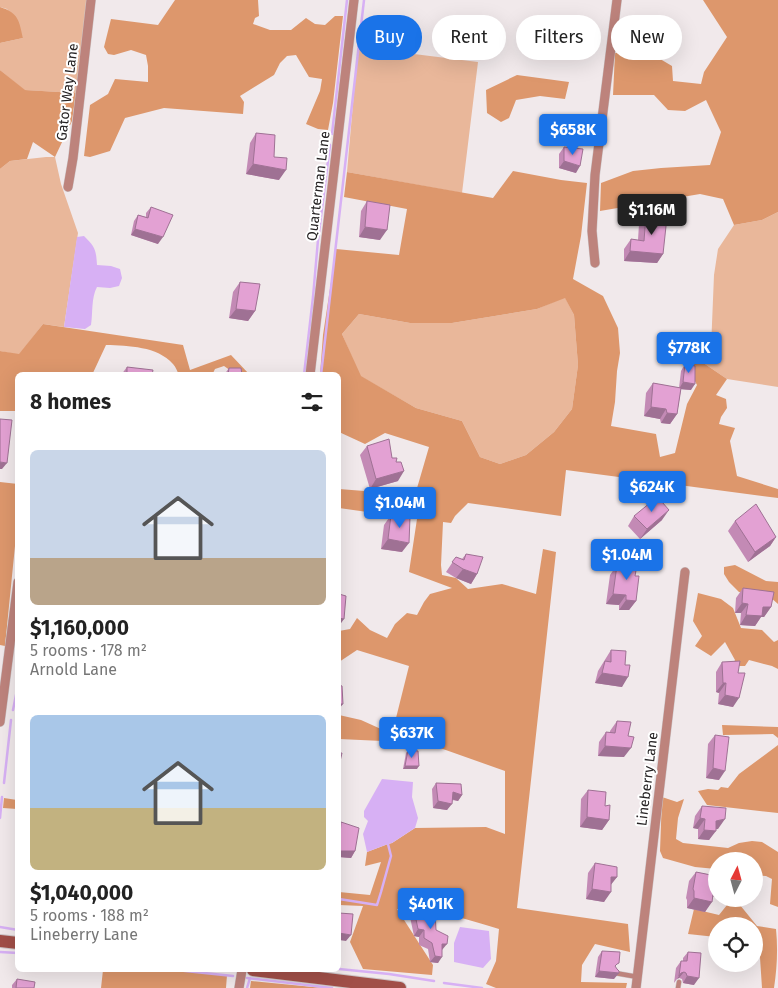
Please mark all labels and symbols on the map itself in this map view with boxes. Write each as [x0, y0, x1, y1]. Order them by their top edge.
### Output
street label: Gator Way Lane [53, 42, 82, 142]
pin: $658K [538, 114, 608, 156]
street label: Quarterman Lane [303, 130, 334, 242]
pin: $1.16M [611, 194, 693, 236]
pin: $778K [654, 332, 724, 374]
pin: $624K [617, 470, 687, 513]
pin: $1.04M [359, 486, 441, 529]
pin: $1.04M [586, 538, 668, 581]
pin: $637K [377, 716, 447, 759]
street label: Lineberry Lane [633, 731, 662, 827]
north arrow [708, 852, 762, 908]
pin: $401K [396, 888, 466, 930]

